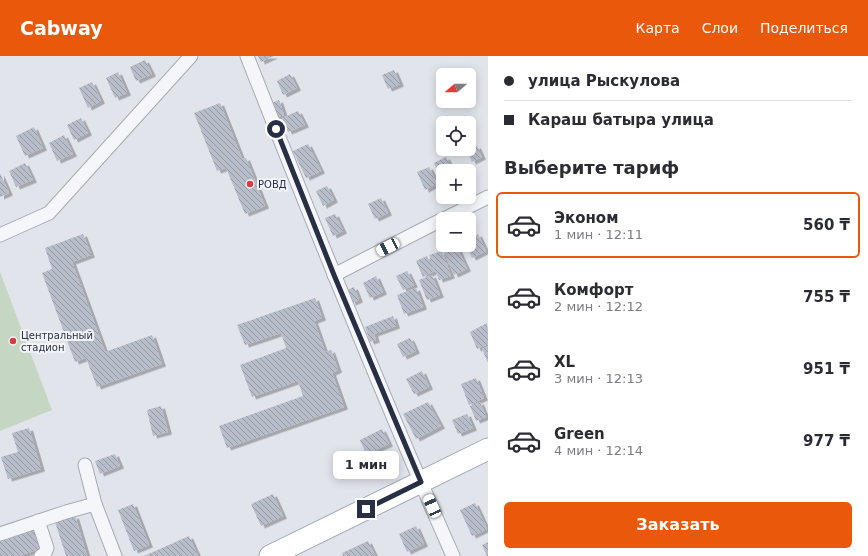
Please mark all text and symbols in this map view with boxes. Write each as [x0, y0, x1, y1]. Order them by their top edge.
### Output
text: Cabway [20, 17, 103, 39]
text: Карта [636, 20, 680, 36]
text: Слои [702, 20, 738, 36]
text: Поделиться [760, 20, 848, 36]
north arrow [436, 68, 476, 108]
map controls [436, 68, 476, 252]
text: улица Рыскулова [528, 72, 680, 90]
text: Караш батыра улица [528, 111, 714, 129]
button: locate [436, 116, 476, 156]
route start [267, 120, 285, 138]
text: Выберите тариф [504, 157, 679, 178]
button: + [436, 164, 476, 204]
marker: РОВД [245, 179, 255, 189]
place label: РОВД [258, 179, 287, 190]
icon: car [506, 207, 542, 243]
text: Эконом [554, 209, 618, 227]
button: − [436, 212, 476, 252]
text: 560 ₸ [803, 216, 850, 234]
text: 1 мин · 12:11 [554, 227, 643, 242]
car [375, 236, 401, 258]
icon: car [506, 279, 542, 315]
text: Комфорт [554, 281, 633, 299]
text: 755 ₸ [803, 288, 850, 306]
text: 2 мин · 12:12 [554, 299, 643, 314]
place label: Центральный стадион [21, 330, 93, 353]
marker: Центральный стадион [8, 336, 18, 346]
icon: car [506, 351, 542, 387]
text: XL [554, 353, 575, 371]
text: 951 ₸ [803, 360, 850, 378]
text: 3 мин · 12:13 [554, 371, 643, 386]
icon: car [506, 423, 542, 459]
text: Green [554, 425, 605, 443]
text: 977 ₸ [803, 432, 850, 450]
text: 4 мин · 12:14 [554, 443, 643, 458]
callout: 1 мин [333, 451, 399, 479]
text: 1 мин [345, 457, 387, 472]
car [422, 493, 442, 519]
route end [357, 500, 375, 518]
button: Заказать [504, 502, 852, 548]

